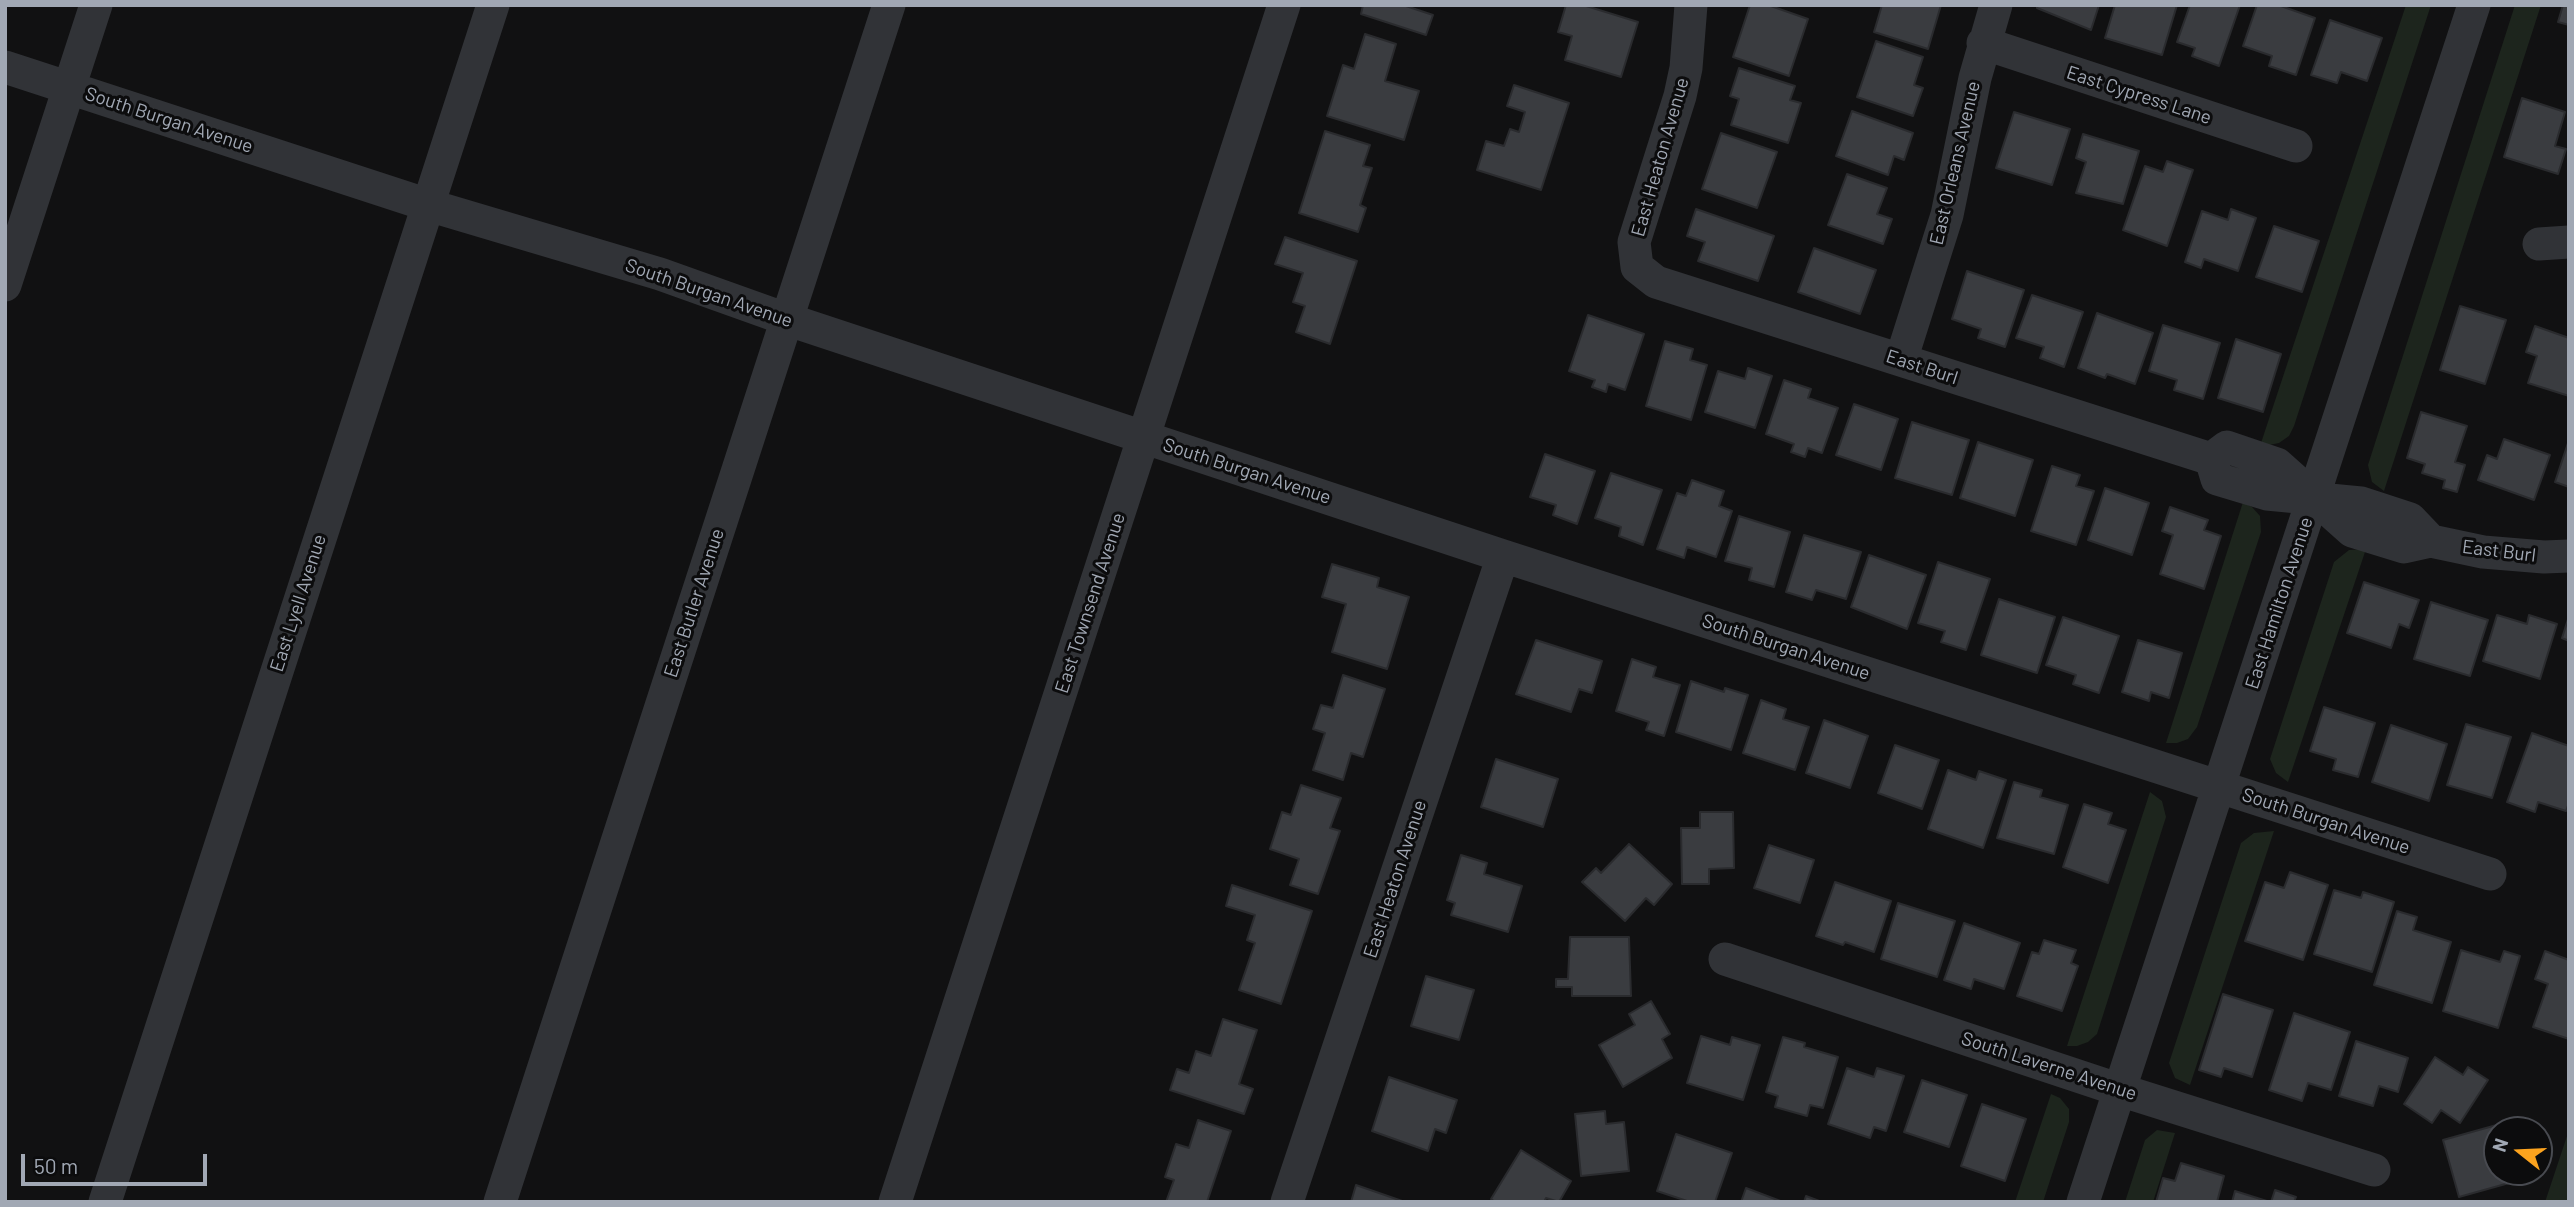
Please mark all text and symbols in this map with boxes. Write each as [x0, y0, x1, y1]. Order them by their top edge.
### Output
street label: East Cypress Lane [2064, 61, 2214, 129]
street label: East Heaton Avenue [1626, 75, 1694, 239]
street label: East Orleans Avenue [1925, 79, 1985, 247]
street label: South Burgan Avenue [82, 82, 256, 158]
street label: South Burgan Avenue [622, 254, 796, 332]
street label: East Burl [1883, 345, 1961, 389]
street label: South Burgan Avenue [1160, 433, 1334, 509]
street label: East Townsend Avenue [1050, 510, 1130, 696]
street label: East Hamilton Avenue [2240, 514, 2318, 692]
street label: East Butler Avenue [659, 526, 729, 680]
street label: East Lyell Avenue [265, 531, 331, 675]
street label: East Burl [2461, 535, 2537, 567]
street label: South Burgan Avenue [1699, 609, 1873, 685]
street label: South Burgan Avenue [2239, 783, 2413, 859]
street label: East Heaton Avenue [1359, 797, 1431, 961]
street label: South Laverne Avenue [1958, 1027, 2140, 1105]
north arrow [2483, 1116, 2553, 1186]
text: N [2487, 1135, 2512, 1155]
scale bar [24, 1140, 210, 1184]
text: 50 m [34, 1153, 78, 1178]

